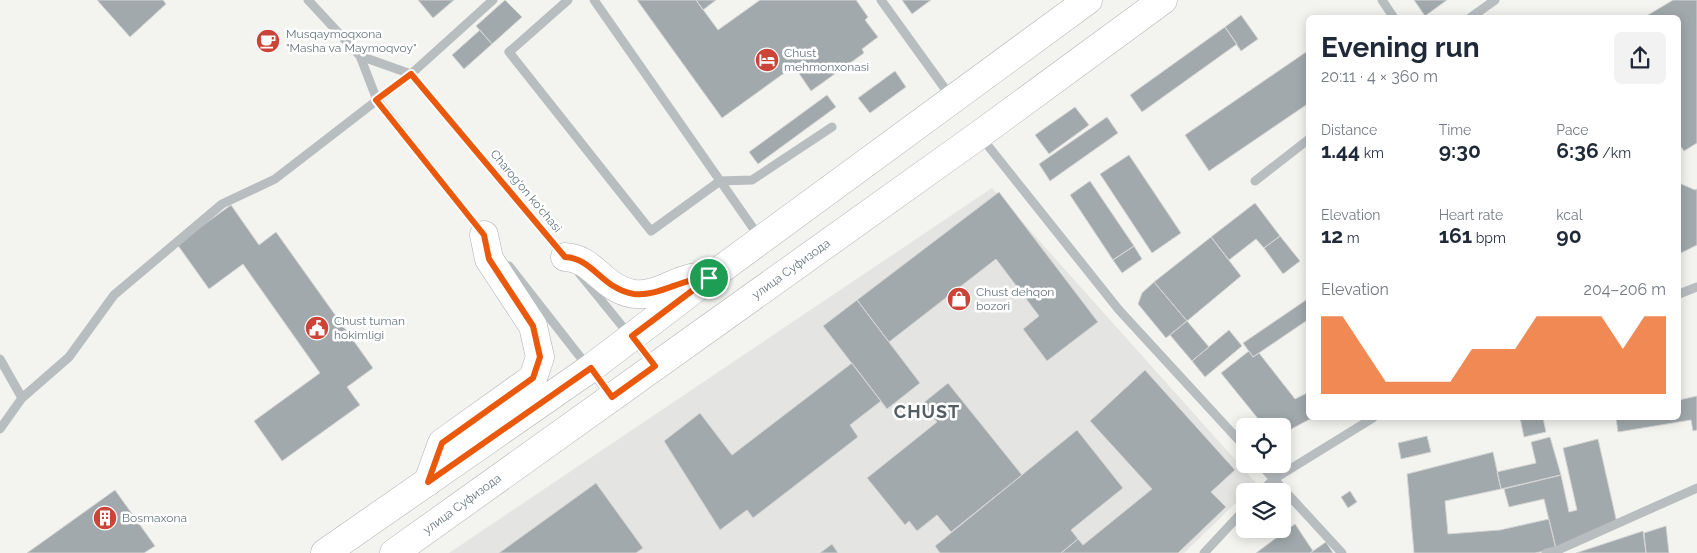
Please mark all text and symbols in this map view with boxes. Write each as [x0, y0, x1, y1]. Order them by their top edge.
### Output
place label: Musqaymoqxona "Masha va Maymoqvoy" [286, 27, 416, 55]
cafe icon: Musqaymoqxona "Masha va Maymoqvoy" [255, 28, 281, 54]
text: Evening run [1321, 31, 1480, 64]
button: share [1614, 32, 1666, 84]
place label: Chust mehmonxonasi [784, 46, 869, 74]
hotel icon: Chust mehmonxonasi [754, 47, 780, 73]
text: 20:11 · 4 × 360 m [1321, 67, 1438, 86]
text: Distance [1321, 122, 1377, 138]
text: Time [1439, 122, 1471, 138]
text: Pace [1556, 122, 1588, 138]
text: 1.44 [1321, 138, 1360, 163]
text: 9:30 [1439, 138, 1481, 163]
text: 6:36 [1556, 138, 1599, 163]
text: km [1360, 145, 1384, 161]
text: /km [1599, 145, 1631, 161]
street label: Charog‘on ko‘chasi [487, 147, 565, 235]
text: Elevation [1321, 207, 1380, 223]
text: Heart rate [1439, 207, 1503, 223]
text: kcal [1556, 207, 1583, 223]
text: 12 [1321, 223, 1343, 248]
text: 161 [1439, 223, 1472, 248]
text: 90 [1556, 223, 1582, 248]
text: m [1343, 230, 1360, 246]
text: bpm [1472, 230, 1506, 246]
street label: улица Суфизода [749, 236, 833, 302]
pin [688, 257, 730, 299]
icon: arrive [695, 264, 723, 292]
text: Elevation [1321, 280, 1389, 299]
text: 204–206 m [1584, 280, 1666, 299]
place label: Chust dehqon bozori [976, 285, 1054, 313]
shop icon: Chust dehqon bozori [946, 286, 972, 312]
place label: Chust tuman hokimligi [334, 314, 405, 342]
public building icon: Chust tuman hokimligi [304, 315, 330, 341]
district label: CHUST [894, 401, 960, 422]
map controls [1236, 418, 1291, 538]
button: locate [1236, 418, 1291, 473]
street label: улица Суфизода [420, 471, 504, 537]
button: layers [1236, 483, 1291, 538]
building icon: Bosmaxona [92, 505, 118, 531]
place label: Bosmaxona [122, 511, 187, 525]

